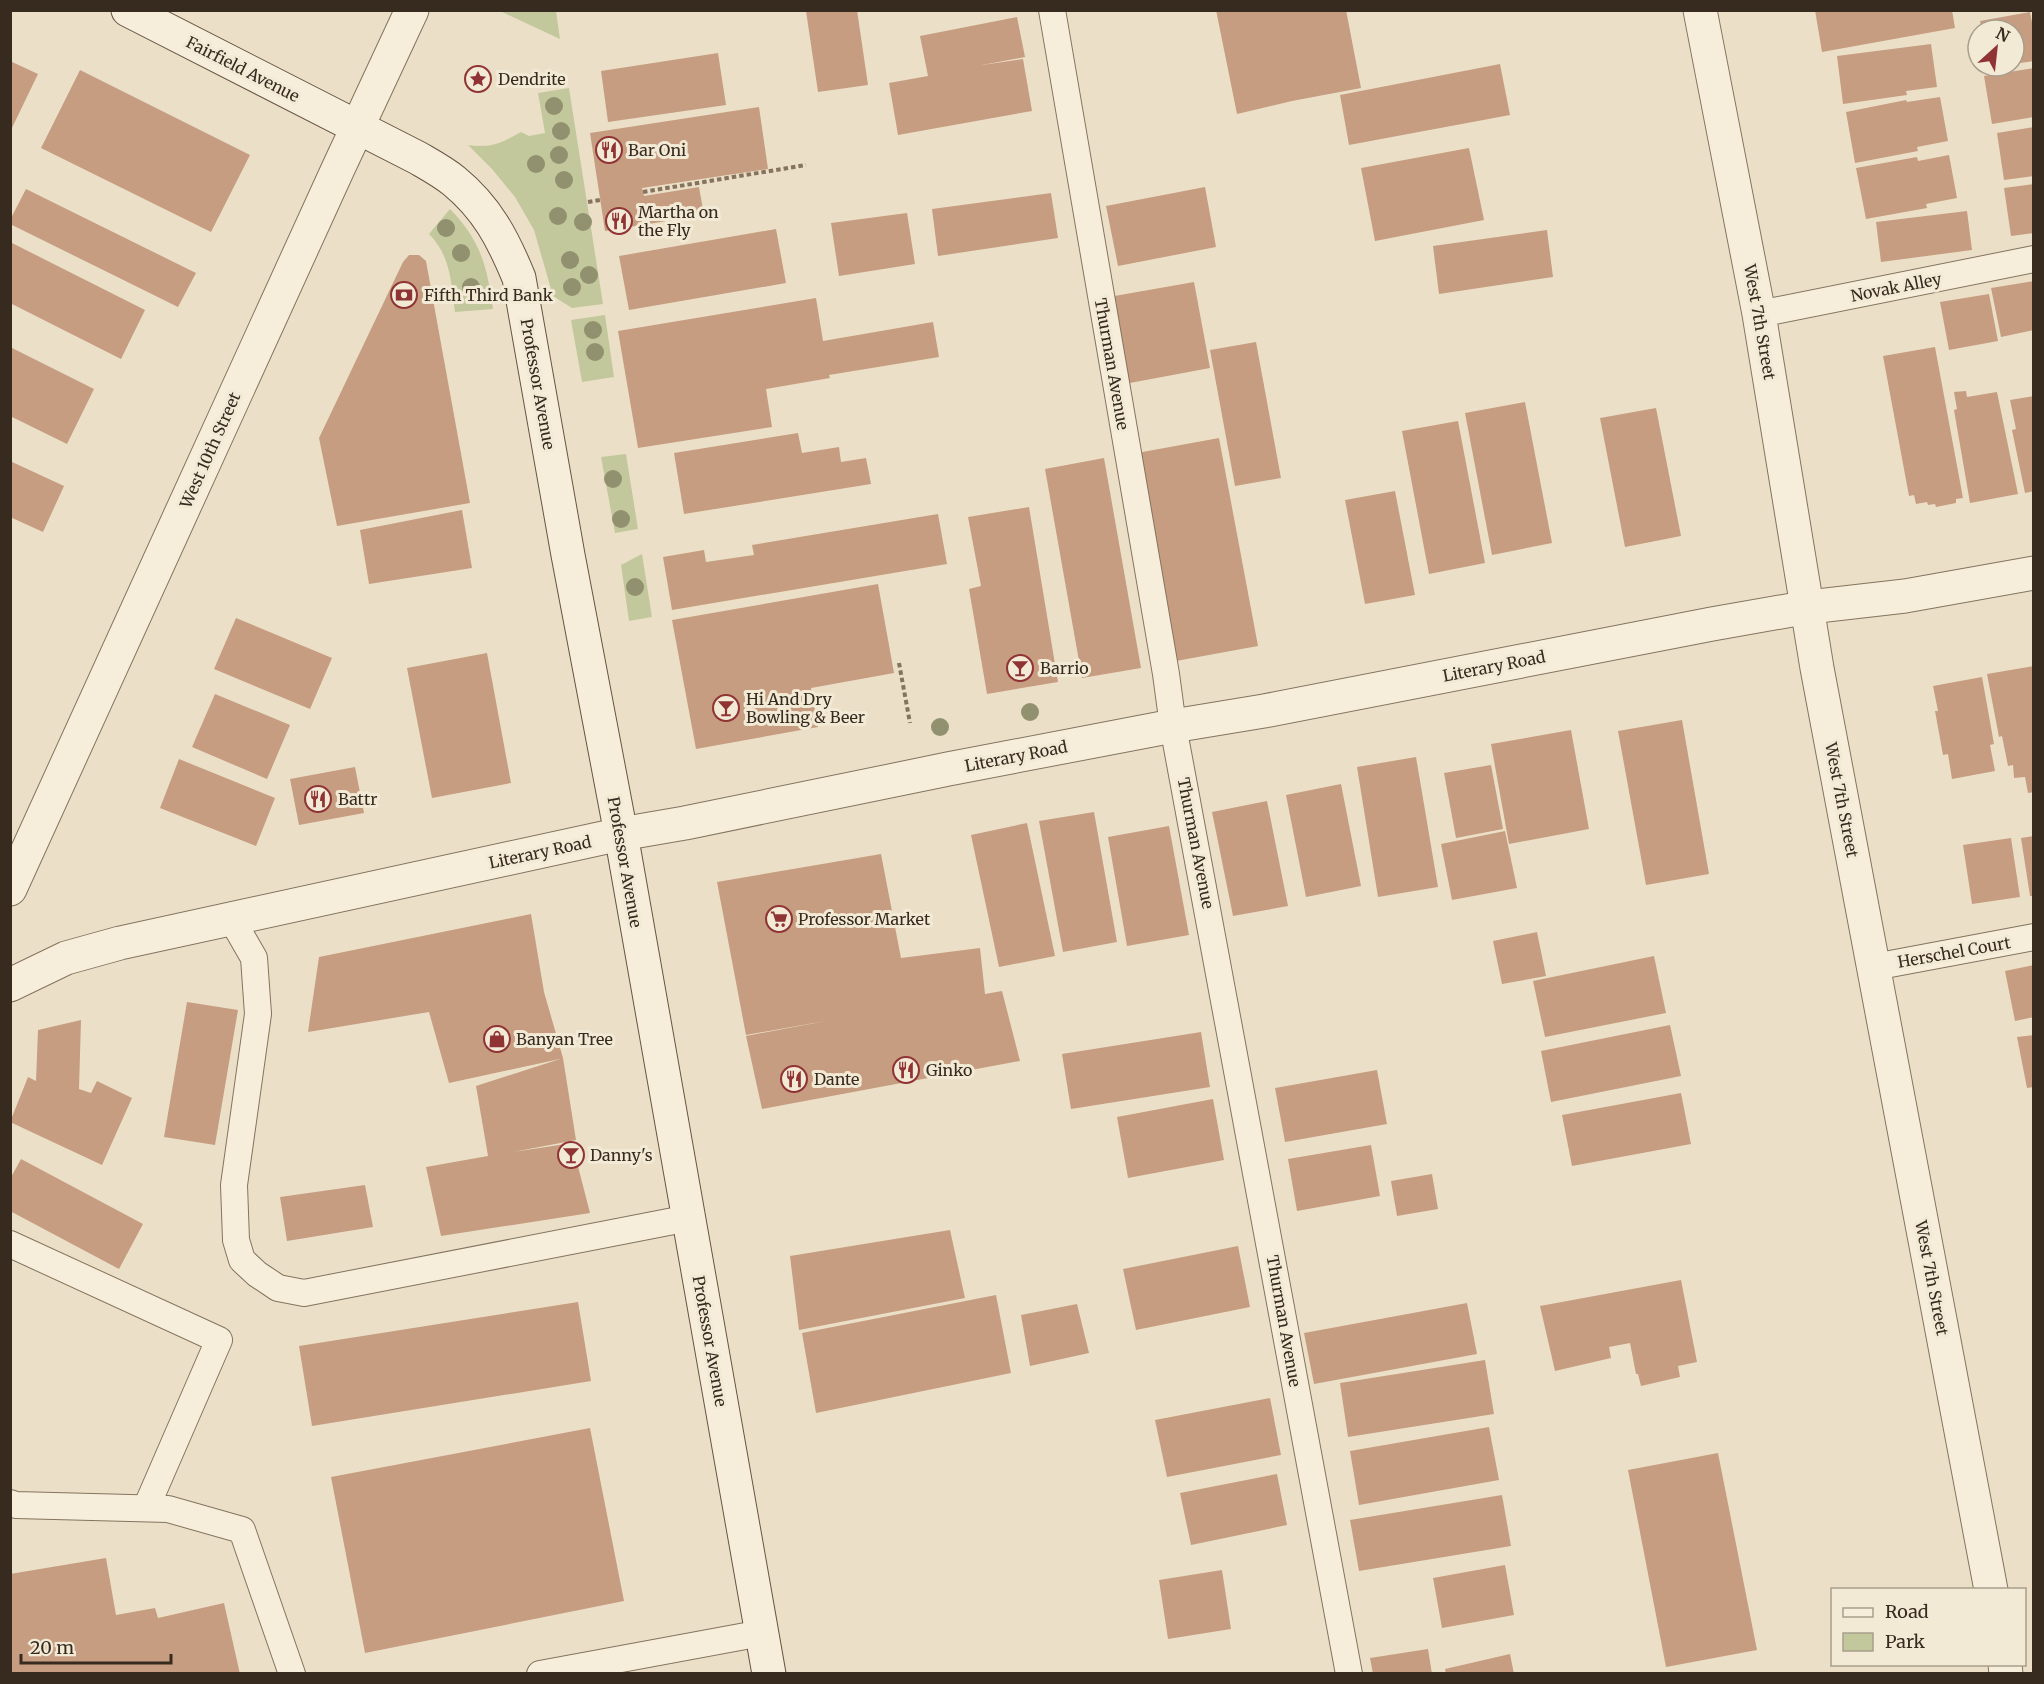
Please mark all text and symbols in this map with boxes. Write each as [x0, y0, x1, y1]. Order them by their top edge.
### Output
north arrow [1966, 18, 2026, 78]
text: N [1993, 23, 2013, 47]
street label: Fairfield Avenue [183, 32, 303, 106]
place icon: Dendrite [463, 64, 493, 94]
place label: Dendrite [498, 69, 565, 89]
restaurant icon: Bar Oni [594, 135, 624, 165]
place label: Bar Oni [628, 140, 686, 160]
place label: Martha on the Fly [638, 202, 719, 240]
restaurant icon: Martha on the Fly [604, 206, 634, 236]
street label: West 7th Street [1740, 262, 1780, 382]
street label: Novak Alley [1849, 268, 1944, 306]
bank icon: Fifth Third Bank [389, 280, 419, 310]
place label: Fifth Third Bank [424, 285, 554, 305]
street label: Thurman Avenue [1091, 297, 1133, 431]
street label: Professor Avenue [517, 317, 559, 451]
street label: West 10th Street [175, 388, 245, 512]
street label: Literary Road [1441, 646, 1547, 686]
bar icon: Barrio [1005, 653, 1035, 683]
place label: Barrio [1040, 658, 1089, 678]
place label: Hi And Dry Bowling & Beer [746, 689, 865, 727]
bar icon: Hi And Dry Bowling & Beer [711, 693, 741, 723]
street label: Literary Road [963, 736, 1069, 776]
street label: West 7th Street [1821, 740, 1863, 860]
street label: Thurman Avenue [1173, 776, 1219, 910]
restaurant icon: Battr [303, 784, 333, 814]
place label: Battr [338, 789, 377, 809]
street label: Professor Avenue [604, 795, 646, 929]
street label: Literary Road [487, 831, 593, 873]
supermarket icon: Professor Market [764, 904, 794, 934]
place label: Professor Market [798, 909, 931, 929]
street label: Herschel Court [1896, 932, 2013, 972]
shop icon: Banyan Tree [482, 1024, 512, 1054]
place label: Banyan Tree [516, 1029, 613, 1049]
restaurant icon: Ginko [891, 1055, 921, 1085]
place label: Ginko [926, 1060, 972, 1080]
restaurant icon: Dante [779, 1064, 809, 1094]
place label: Dante [814, 1069, 859, 1089]
bar icon: Danny's [556, 1140, 586, 1170]
place label: Danny's [590, 1145, 653, 1165]
street label: West 7th Street [1911, 1218, 1953, 1338]
street label: Thurman Avenue [1263, 1254, 1305, 1388]
street label: Professor Avenue [689, 1274, 731, 1408]
legend [1831, 1588, 2026, 1666]
text: Road [1885, 1600, 1929, 1623]
scale bar [21, 1627, 171, 1665]
text: Park [1885, 1630, 1926, 1653]
text: 20 m [30, 1636, 74, 1659]

